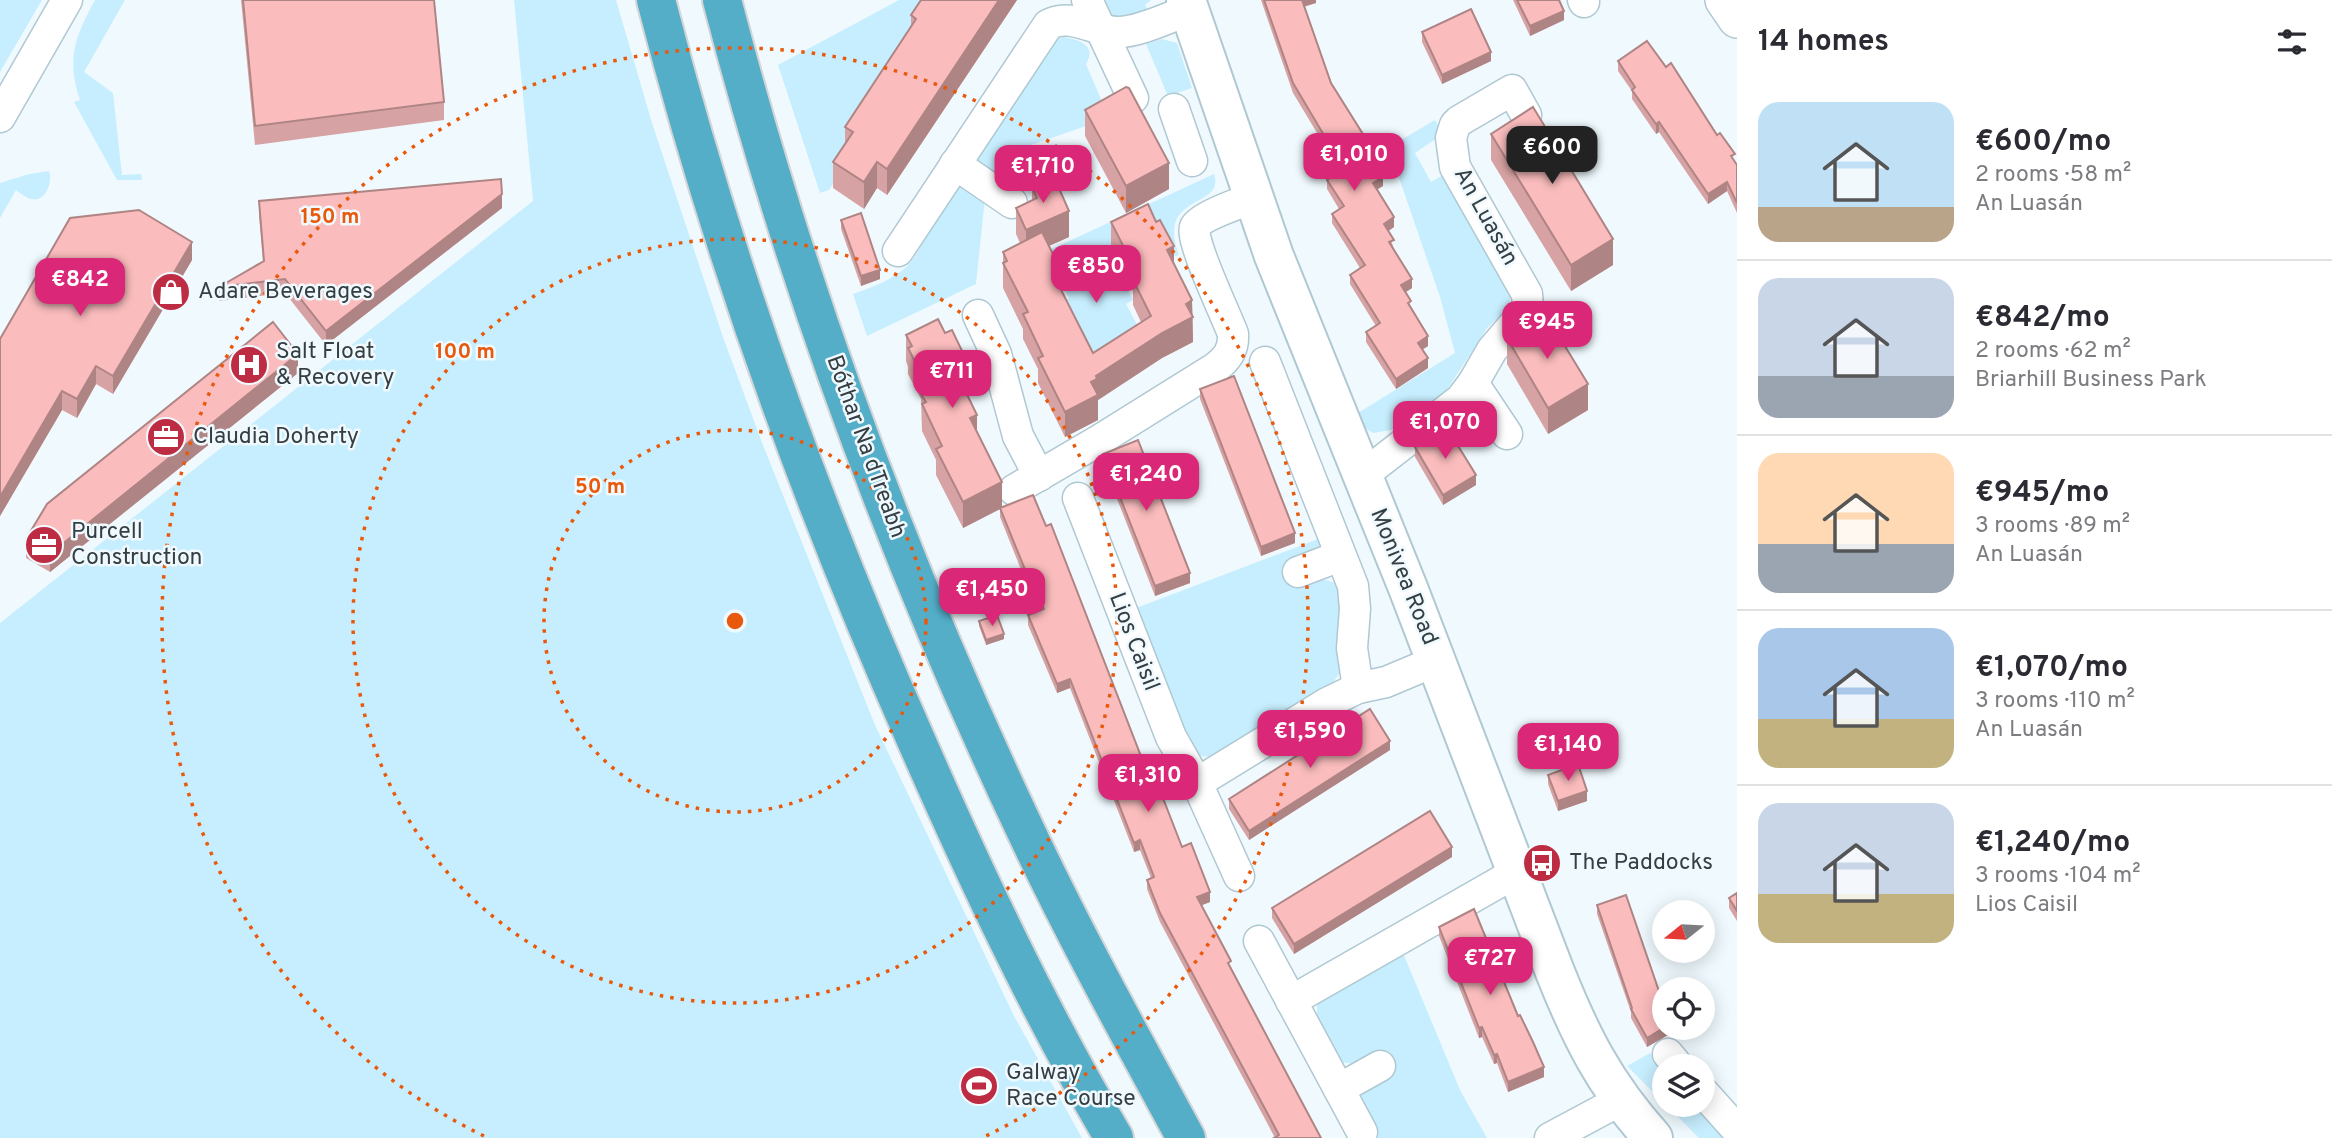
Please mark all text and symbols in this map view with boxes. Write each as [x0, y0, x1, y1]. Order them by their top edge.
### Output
icon: filters [2273, 23, 2311, 61]
text: 14 homes [1758, 24, 1889, 61]
text: €600/mo [1975, 124, 2111, 161]
pin: €600 [1511, 127, 1593, 186]
icon: home [1814, 130, 1898, 214]
pin: €1,010 [1297, 134, 1411, 193]
text: €600 [1522, 134, 1582, 163]
text: €1,010 [1319, 141, 1389, 170]
pin: €1,710 [986, 146, 1100, 205]
text: €1,710 [1011, 153, 1075, 182]
text: 2 rooms · 58 m² [1975, 161, 2131, 190]
street label: An Luasán [1446, 163, 1524, 271]
text: An Luasán [1975, 190, 2083, 219]
text: 150 m [301, 204, 359, 231]
pin: €850 [1055, 246, 1137, 305]
text: €850 [1067, 253, 1125, 282]
pin: €842 [39, 258, 121, 318]
text: €842 [51, 266, 109, 295]
shop icon: Adare Beverages [150, 271, 192, 313]
place label: Adare Beverages [198, 278, 373, 307]
text: €842/mo [1975, 300, 2110, 337]
pin: €945 [1506, 302, 1588, 361]
icon: home [1814, 306, 1898, 390]
text: €945 [1518, 309, 1576, 338]
text: 2 rooms · 62 m² [1975, 337, 2131, 366]
place label: Salt Float & Recovery [276, 338, 394, 393]
text: 100 m [435, 339, 495, 366]
hospital icon: Salt Float & Recovery [228, 344, 270, 386]
pin: €711 [911, 350, 993, 410]
street label: Bóthar Na dTreabh [819, 352, 911, 542]
text: €711 [929, 358, 975, 387]
text: Briarhill Business Park [1975, 366, 2207, 395]
pin: €1,070 [1388, 402, 1502, 461]
text: €1,070 [1409, 409, 1481, 438]
office icon: Claudia Doherty [145, 416, 187, 458]
place label: Claudia Doherty [193, 423, 359, 452]
pin: €1,240 [1089, 454, 1203, 513]
text: €1,240 [1109, 461, 1183, 490]
text: 50 m [575, 474, 625, 501]
text: €945/mo [1975, 475, 2109, 512]
icon: home [1814, 481, 1898, 565]
street label: Monivea Road [1362, 504, 1444, 650]
text: 3 rooms · 89 m² [1975, 512, 2130, 541]
place label: Purcell Construction [71, 518, 203, 573]
office icon: Purcell Construction [23, 524, 65, 566]
text: An Luasán [1975, 541, 2083, 570]
pin: €1,450 [935, 568, 1049, 628]
text: €1,450 [955, 576, 1029, 605]
street label: Lios Caisil [1101, 589, 1165, 695]
centre of rings [723, 609, 747, 633]
text: €1,070/mo [1975, 650, 2128, 687]
icon: home [1814, 656, 1898, 740]
text: 3 rooms · 110 m² [1975, 687, 2135, 716]
pin: €1,590 [1253, 710, 1367, 770]
text: An Luasán [1975, 716, 2083, 745]
text: €1,590 [1273, 718, 1347, 747]
pin: €1,140 [1511, 724, 1625, 783]
text: €1,140 [1534, 731, 1602, 760]
pin: €1,310 [1091, 754, 1205, 814]
text: €1,310 [1114, 762, 1182, 791]
text: €1,240/mo [1975, 825, 2130, 862]
icon: home [1814, 831, 1898, 915]
bus stop icon: The Paddocks [1521, 842, 1563, 884]
place label: The Paddocks [1569, 849, 1713, 878]
text: 3 rooms · 104 m² [1975, 862, 2140, 891]
text: Lios Caisil [1975, 891, 2078, 920]
north arrow [1652, 900, 1715, 962]
map controls [1652, 900, 1715, 1117]
pin: €727 [1449, 937, 1531, 997]
text: €727 [1464, 945, 1516, 974]
button: locate [1652, 977, 1715, 1040]
button: layers [1652, 1054, 1715, 1117]
place label: Galway Race Course [1006, 1059, 1136, 1114]
sports icon: Galway Race Course [958, 1065, 1000, 1107]

